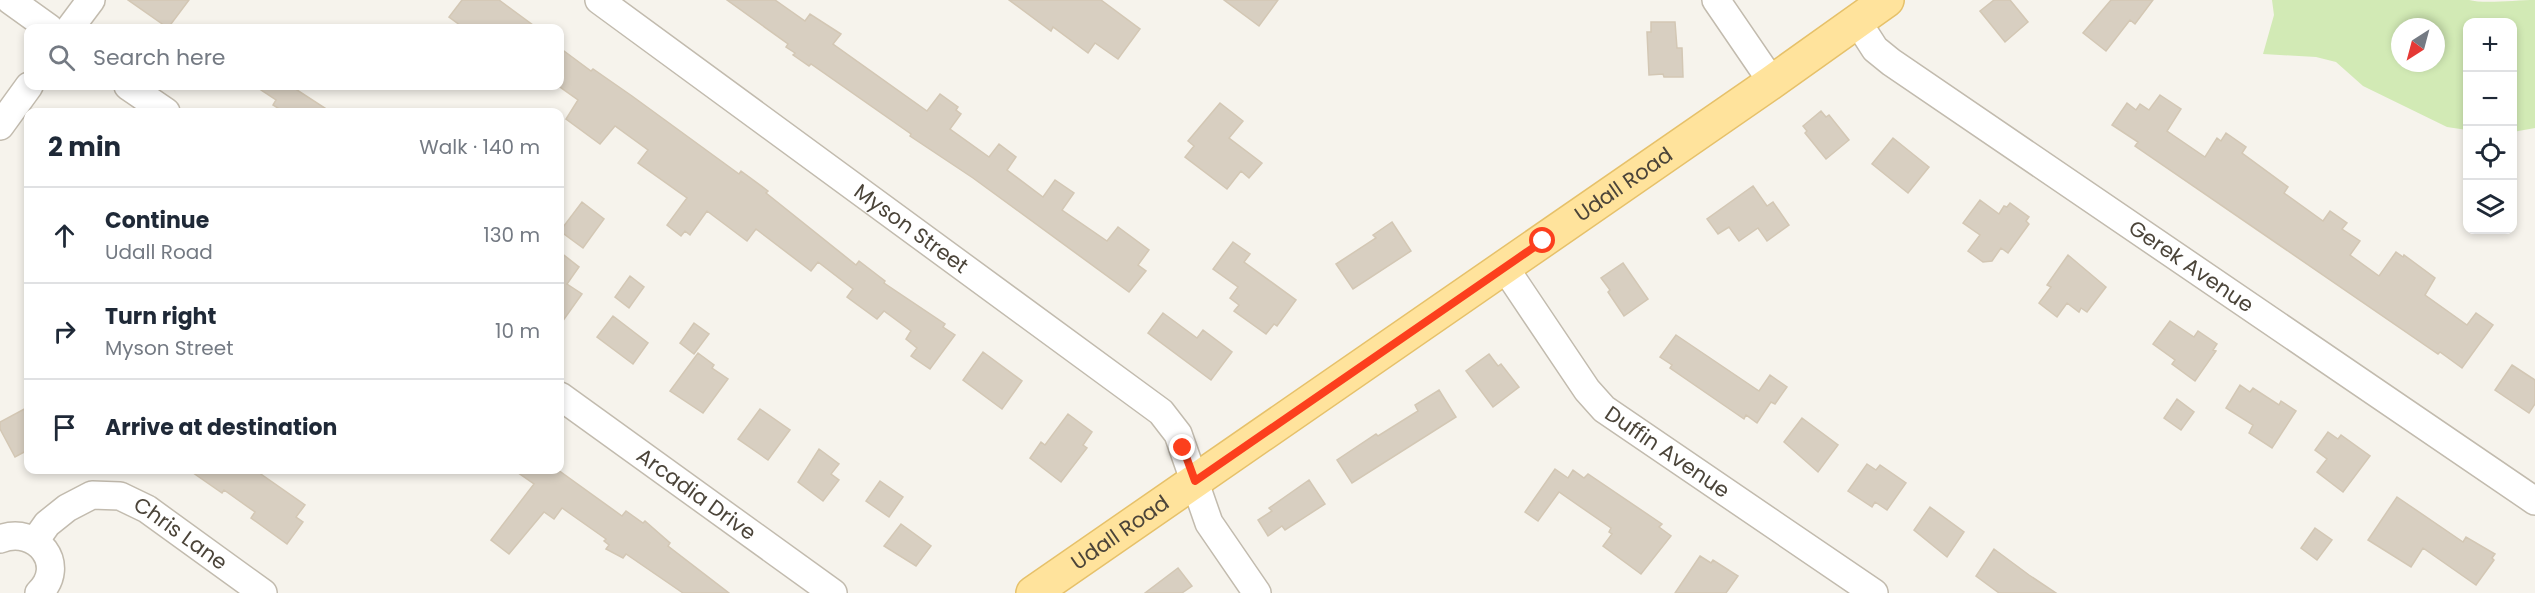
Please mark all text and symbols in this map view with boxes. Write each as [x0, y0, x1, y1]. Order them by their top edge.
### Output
north arrow [2391, 18, 2445, 72]
map controls [2463, 18, 2517, 234]
button: + [2463, 18, 2517, 72]
search box [24, 24, 564, 90]
icon: search [45, 41, 78, 74]
text: Search here [93, 42, 226, 73]
button: − [2463, 72, 2517, 126]
button: locate [2463, 126, 2517, 180]
text: 2 min [48, 129, 121, 165]
text: Walk · 140 m [419, 133, 540, 161]
street label: Udall Road [1568, 140, 1678, 228]
street label: Myson Street [848, 177, 974, 280]
button: layers [2463, 180, 2517, 234]
text: Continue [105, 205, 209, 236]
street label: Gerek Avenue [2123, 213, 2260, 319]
icon: ahead [48, 219, 81, 252]
text: 130 m [483, 221, 540, 249]
route start [1529, 227, 1555, 253]
text: Udall Road [105, 238, 213, 266]
text: Turn right [105, 301, 216, 332]
icon: right [48, 315, 81, 348]
text: 10 m [495, 317, 540, 345]
text: Myson Street [105, 334, 233, 362]
street label: Duffin Avenue [1599, 399, 1736, 505]
icon: arrive [48, 411, 81, 444]
text: Arrive at destination [105, 412, 337, 443]
route end [1169, 434, 1195, 460]
street label: Arcadia Drive [631, 441, 762, 547]
street label: Udall Road [1065, 488, 1175, 576]
street label: Chris Lane [129, 490, 233, 577]

